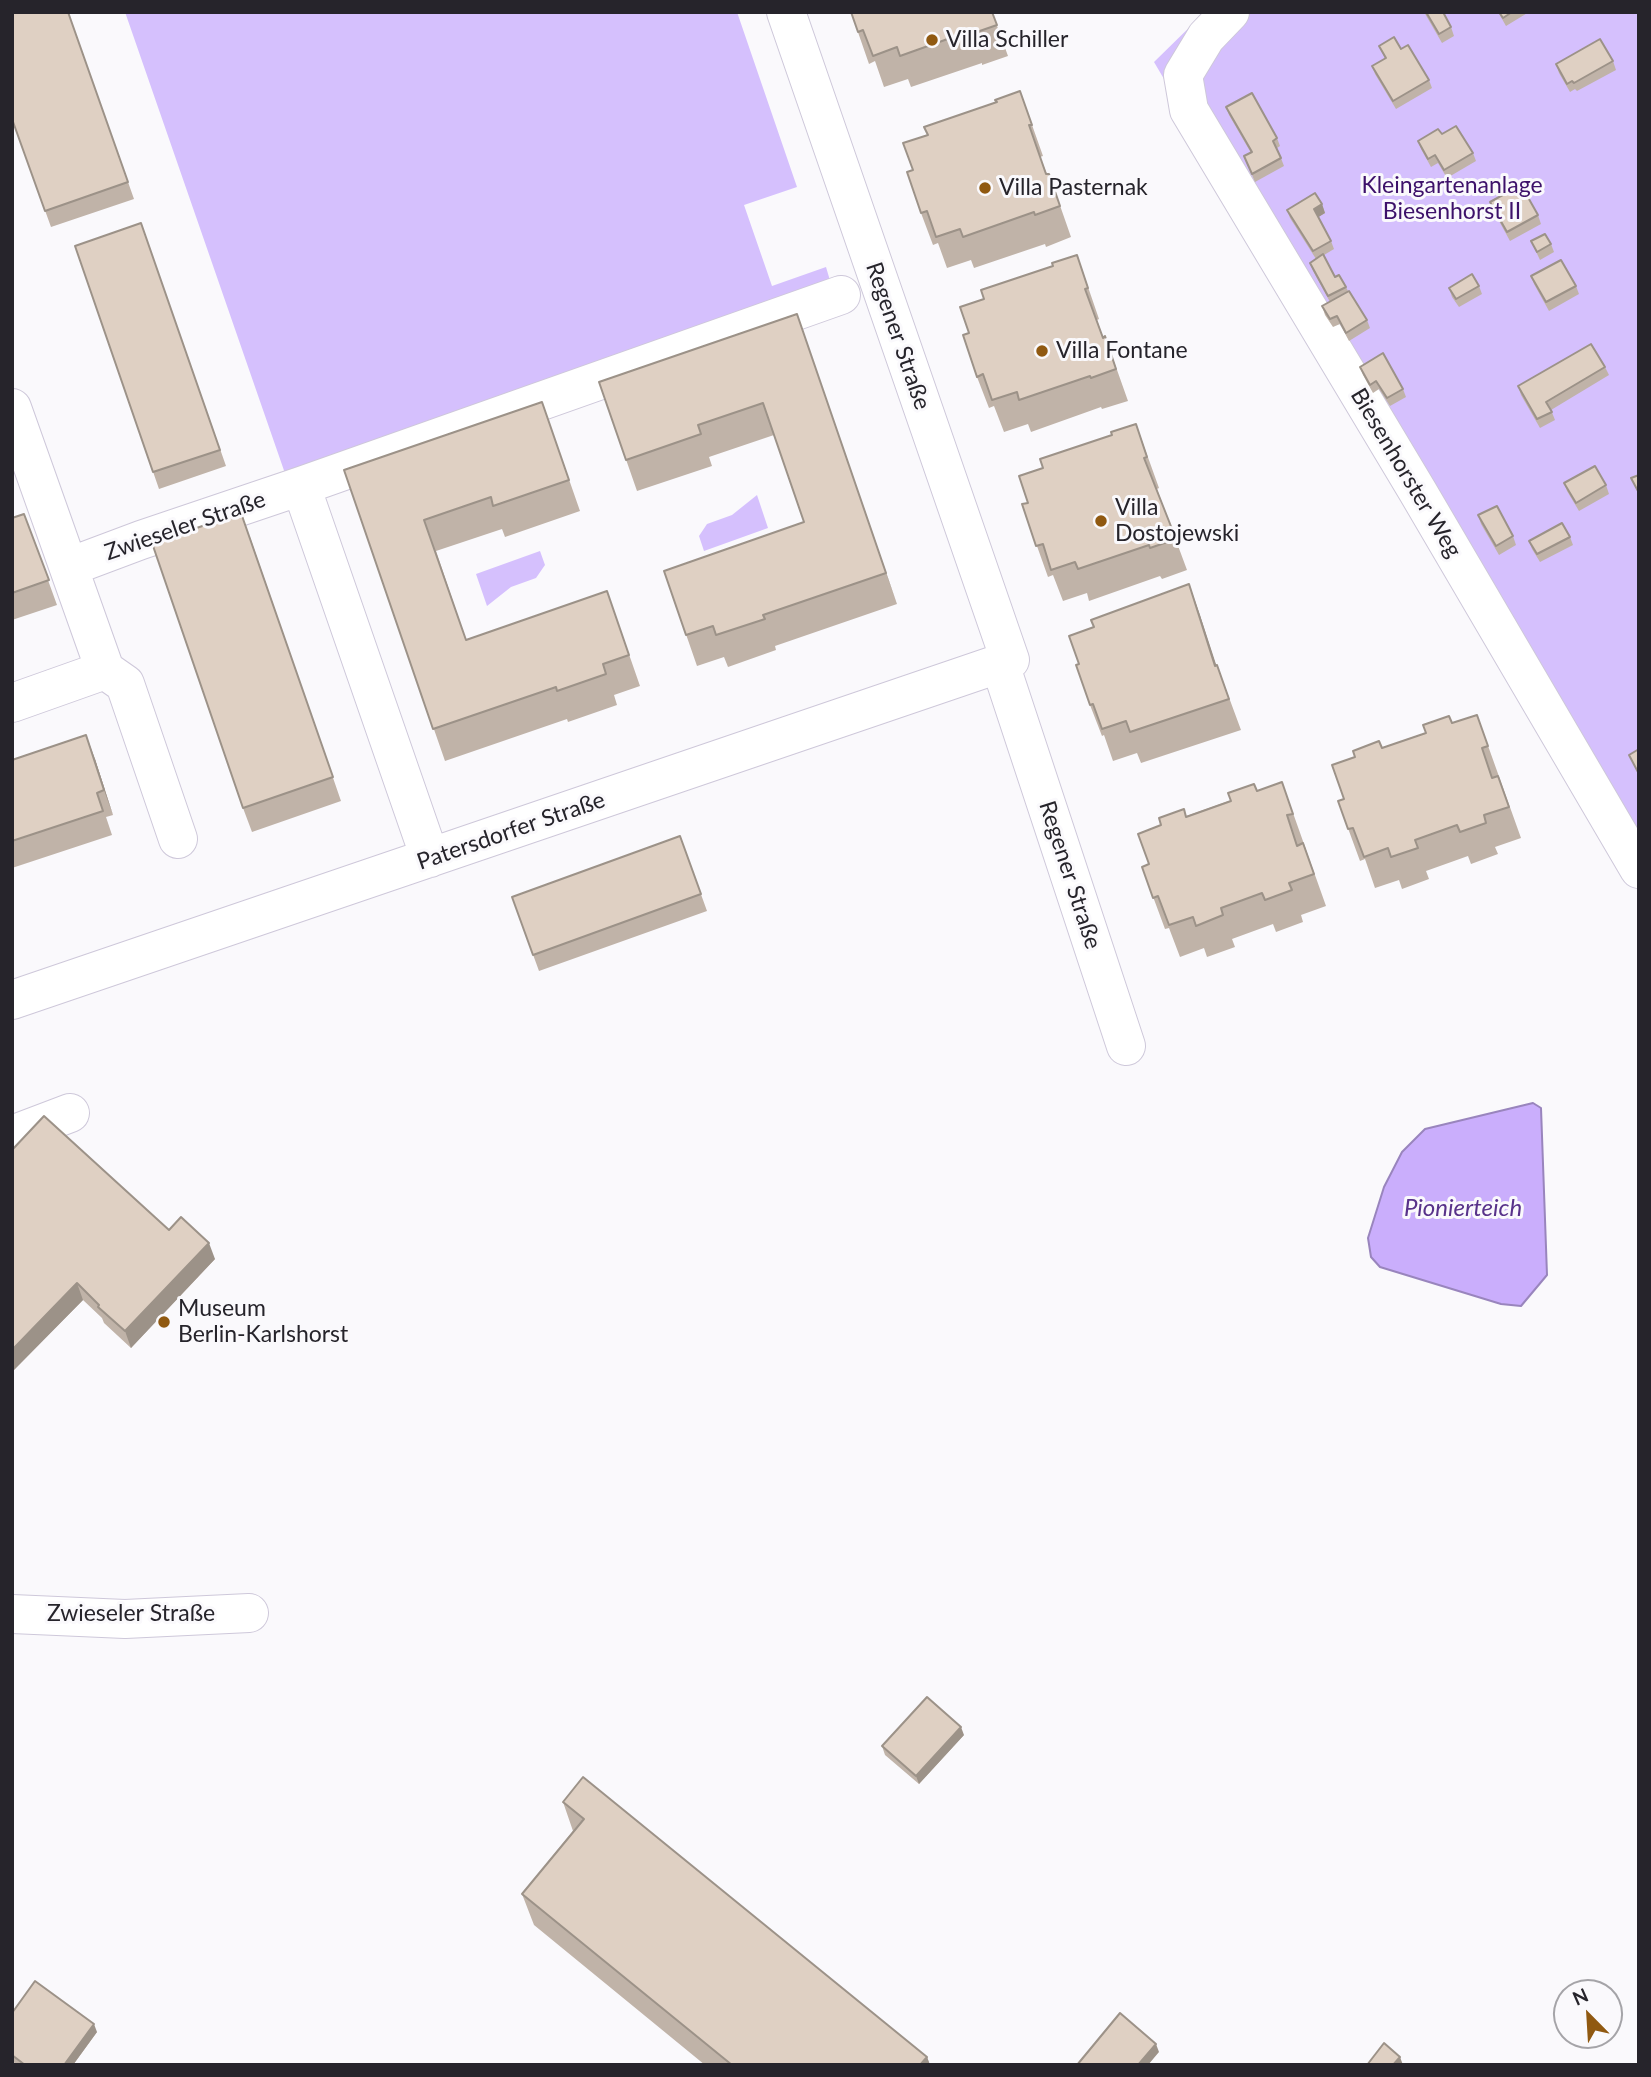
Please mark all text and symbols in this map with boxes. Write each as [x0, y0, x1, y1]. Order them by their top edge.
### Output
place label: Villa Schiller [946, 26, 1068, 54]
marker: Villa Schiller [924, 32, 940, 48]
park label: Kleingartenanlage Biesenhorst II [1361, 172, 1543, 226]
place label: Villa Pasternak [999, 174, 1148, 202]
marker: Villa Pasternak [977, 180, 993, 196]
street label: Regener Straße [860, 259, 936, 413]
place label: Villa Fontane [1056, 337, 1188, 365]
marker: Villa Fontane [1034, 343, 1050, 359]
street label: Biesenhorster Weg [1345, 383, 1467, 563]
street label: Zwieseler Straße [101, 486, 269, 566]
place label: Villa Dostojewski [1115, 494, 1239, 548]
marker: Villa Dostojewski [1093, 513, 1109, 529]
street label: Patersdorfer Straße [413, 786, 609, 876]
street label: Regener Straße [1033, 797, 1107, 953]
water label: Pionierteich [1404, 1194, 1522, 1222]
place label: Museum Berlin-Karlshorst [178, 1295, 348, 1349]
marker: Museum Berlin-Karlshorst [156, 1314, 172, 1330]
street label: Zwieseler Straße [47, 1600, 215, 1628]
north arrow [1553, 1979, 1623, 2049]
text: N [1569, 1983, 1591, 2010]

